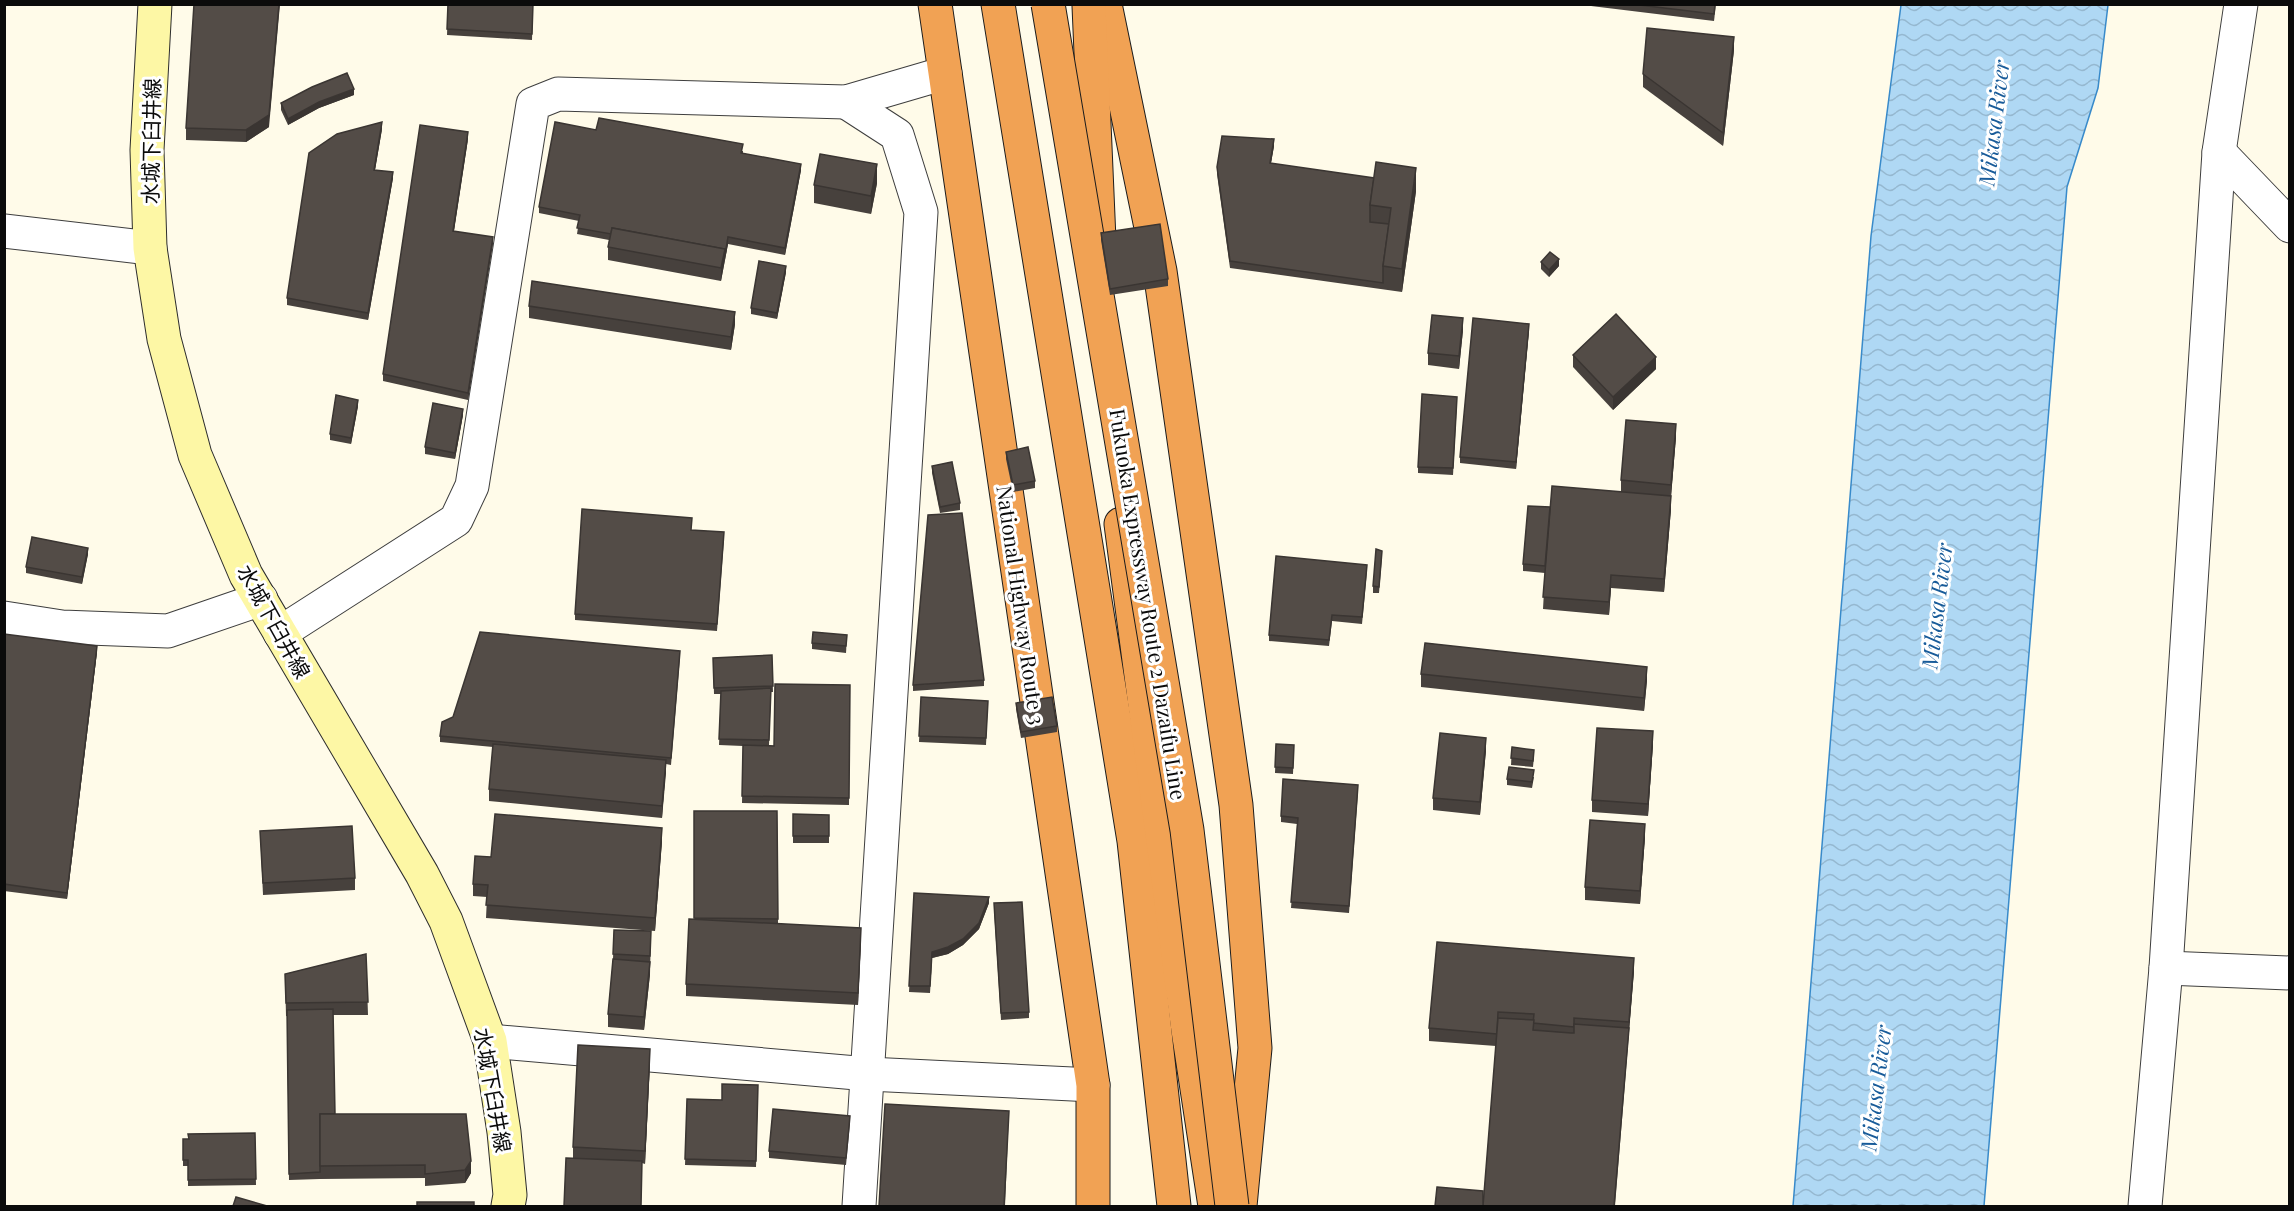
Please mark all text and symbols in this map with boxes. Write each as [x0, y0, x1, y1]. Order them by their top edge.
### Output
water label: Mikasa River [1970, 58, 2016, 189]
street label: 水城下臼井線 [135, 78, 165, 204]
street label: Fukuoka Expressway Route 2 Dazaifu Line [1104, 406, 1194, 802]
street label: National Highway Route 3 [991, 484, 1053, 726]
water label: Mikasa River [1913, 541, 1959, 672]
street label: 水城下臼井線 [232, 559, 318, 683]
water label: Mikasa River [1852, 1023, 1898, 1154]
street label: 水城下臼井線 [469, 1026, 519, 1154]

